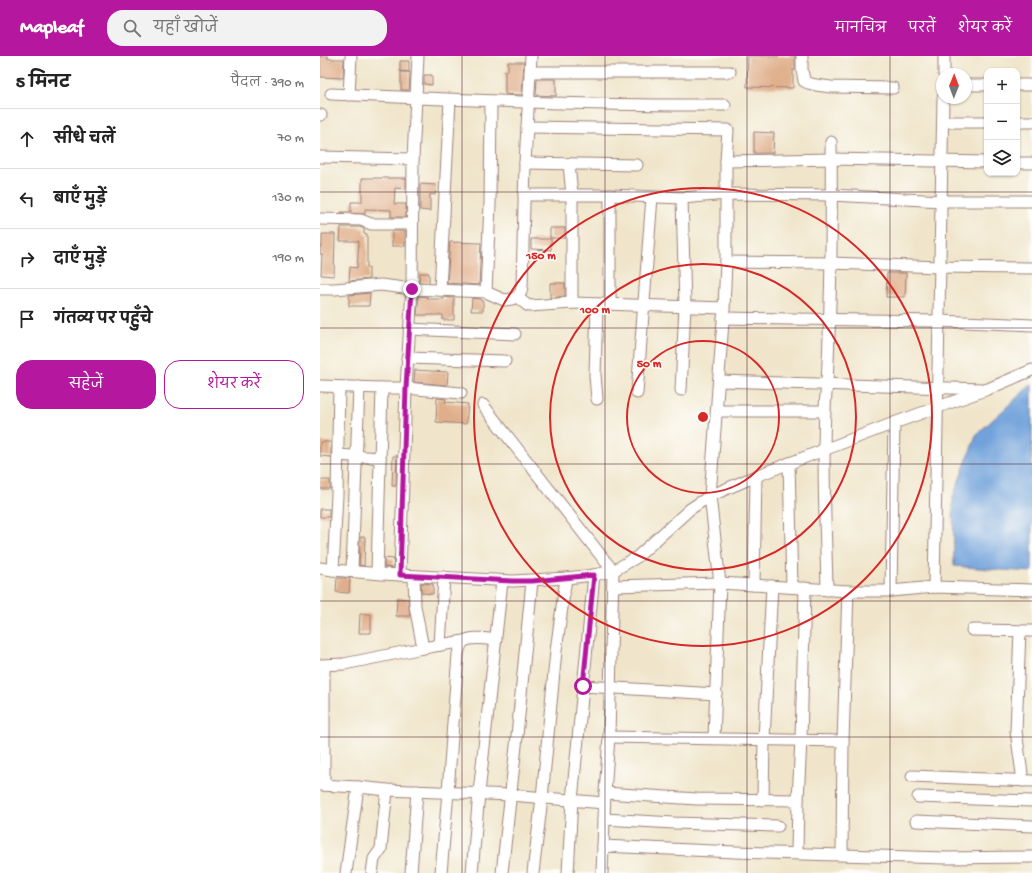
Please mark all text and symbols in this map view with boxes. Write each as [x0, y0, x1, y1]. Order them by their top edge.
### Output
search box [107, 10, 387, 46]
text: Mapleaf [20, 17, 83, 40]
icon: search [121, 17, 143, 39]
text: यहाँ खोजें [153, 20, 218, 38]
text: मानचित्र [835, 21, 886, 38]
text: परतें [908, 21, 936, 38]
text: शेयर करें [958, 21, 1012, 38]
north arrow [936, 68, 972, 104]
map controls [984, 68, 1020, 176]
button: + [984, 68, 1020, 104]
text: 5 मिनट [16, 74, 70, 94]
text: पैदल · 390 m [231, 76, 304, 91]
button: − [984, 104, 1020, 140]
icon: ahead [16, 128, 38, 150]
text: सीधे चलें [54, 131, 115, 149]
text: 70 m [278, 131, 304, 146]
button: layers [984, 140, 1020, 176]
icon: left [16, 188, 38, 210]
text: बाएँ मुड़ें [54, 191, 106, 209]
text: 130 m [272, 191, 304, 206]
icon: right [16, 248, 38, 270]
text: 150 m [525, 250, 556, 264]
text: दाएँ मुड़ें [54, 251, 106, 269]
text: 190 m [273, 251, 304, 266]
route end [403, 280, 421, 298]
text: 100 m [579, 304, 610, 318]
icon: arrive [16, 308, 38, 330]
text: गंतव्य पर पहुँचे [54, 311, 152, 329]
text: 50 m [637, 358, 662, 372]
button: सहेजें [16, 360, 156, 409]
button: शेयर करें [164, 360, 304, 409]
centre of rings [696, 410, 710, 424]
route start [574, 677, 592, 695]

